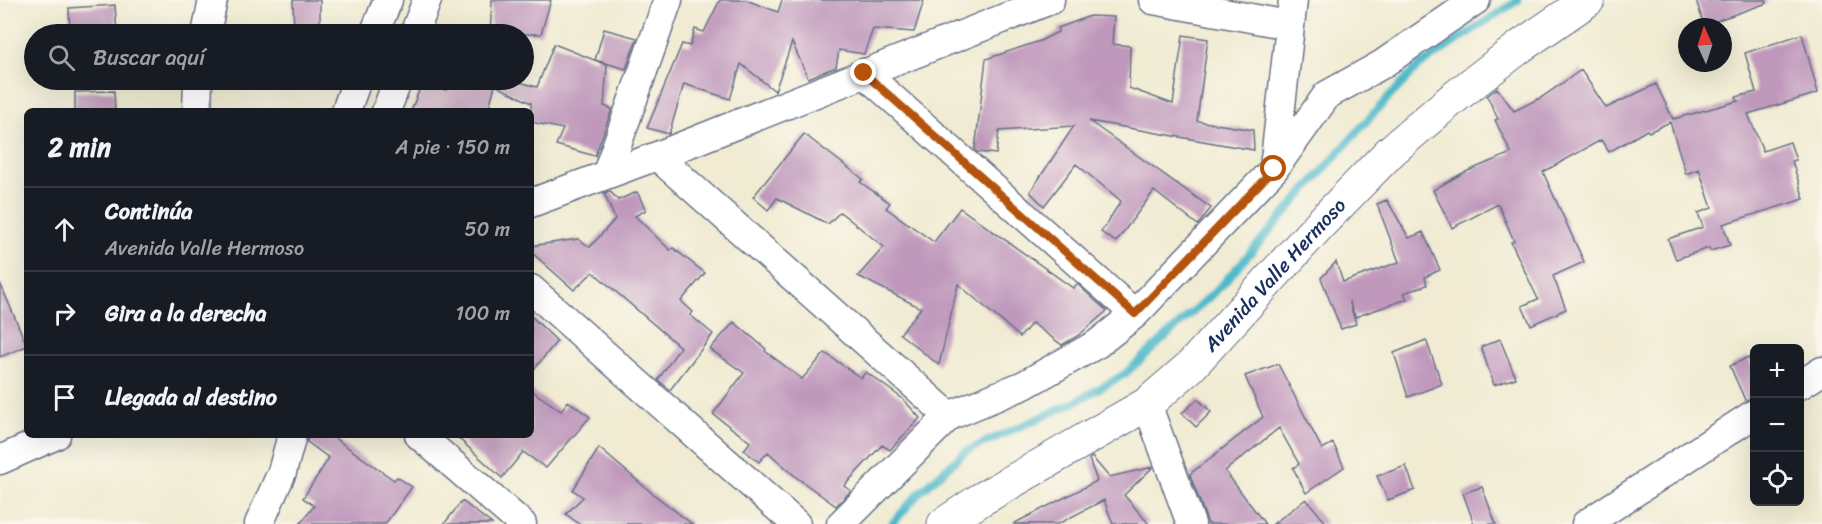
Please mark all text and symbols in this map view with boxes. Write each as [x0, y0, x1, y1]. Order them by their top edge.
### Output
north arrow [1678, 18, 1732, 72]
search box [24, 24, 534, 90]
text: Buscar aquí [93, 38, 205, 77]
icon: search [45, 41, 78, 74]
route end [850, 59, 876, 85]
text: 2 min [48, 124, 111, 170]
text: A pie · 150 m [396, 130, 510, 165]
route start [1260, 155, 1286, 181]
street label: Avenida Valle Hermoso [1194, 189, 1355, 361]
text: Continúa [105, 192, 192, 231]
text: 50 m [465, 212, 510, 247]
icon: ahead [48, 213, 81, 246]
text: Avenida Valle Hermoso [105, 231, 304, 266]
text: Gira a la derecha [105, 294, 266, 333]
text: 100 m [456, 296, 510, 331]
icon: right [48, 297, 81, 330]
map controls [1750, 344, 1804, 506]
button: + [1750, 344, 1804, 398]
text: Llegada al destino [105, 378, 277, 417]
icon: arrive [48, 381, 81, 414]
button: − [1750, 398, 1804, 452]
button: locate [1750, 452, 1804, 506]

